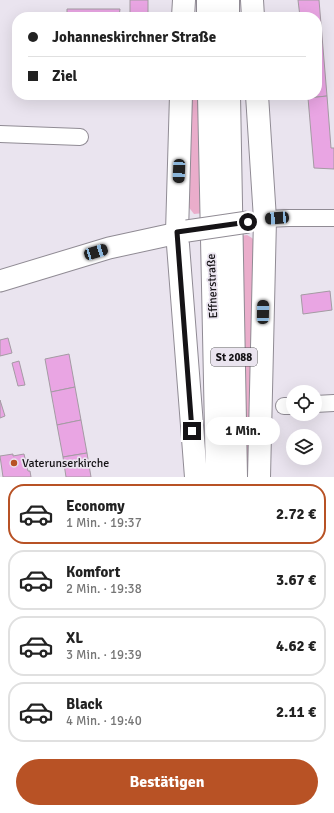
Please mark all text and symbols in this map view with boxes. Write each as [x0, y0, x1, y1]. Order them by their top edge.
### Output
text: Johanneskirchner Straße [52, 28, 216, 46]
text: Ziel [52, 67, 77, 85]
car [173, 159, 185, 183]
car [265, 211, 289, 225]
route start [239, 213, 257, 231]
car [83, 243, 109, 261]
street label: Effnerstraße [204, 253, 221, 319]
car [257, 300, 269, 324]
road number: St 2088 [211, 348, 257, 366]
map controls [286, 385, 322, 465]
button: locate [286, 385, 322, 421]
callout: 1 Min. [206, 417, 280, 445]
route end [183, 422, 201, 440]
text: 1 Min. [225, 423, 261, 439]
button: layers [286, 429, 322, 465]
place label: Vaterunserkirche [22, 456, 109, 471]
marker: Vaterunserkirche [9, 458, 19, 468]
icon: car [18, 496, 54, 532]
text: Economy [66, 497, 125, 515]
text: 2.72 € [276, 505, 316, 523]
text: 1 Min. · 19:37 [66, 515, 142, 531]
icon: car [18, 562, 54, 598]
text: Komfort [66, 563, 120, 581]
text: 3.67 € [276, 571, 316, 589]
text: 2 Min. · 19:38 [66, 581, 142, 597]
icon: car [18, 628, 54, 664]
text: XL [66, 629, 83, 647]
text: 4.62 € [276, 637, 316, 655]
text: 3 Min. · 19:39 [66, 647, 142, 663]
icon: car [18, 694, 54, 730]
text: Black [66, 695, 103, 713]
text: 2.11 € [276, 703, 316, 721]
text: 4 Min. · 19:40 [66, 713, 142, 729]
button: Bestätigen [16, 759, 318, 805]

